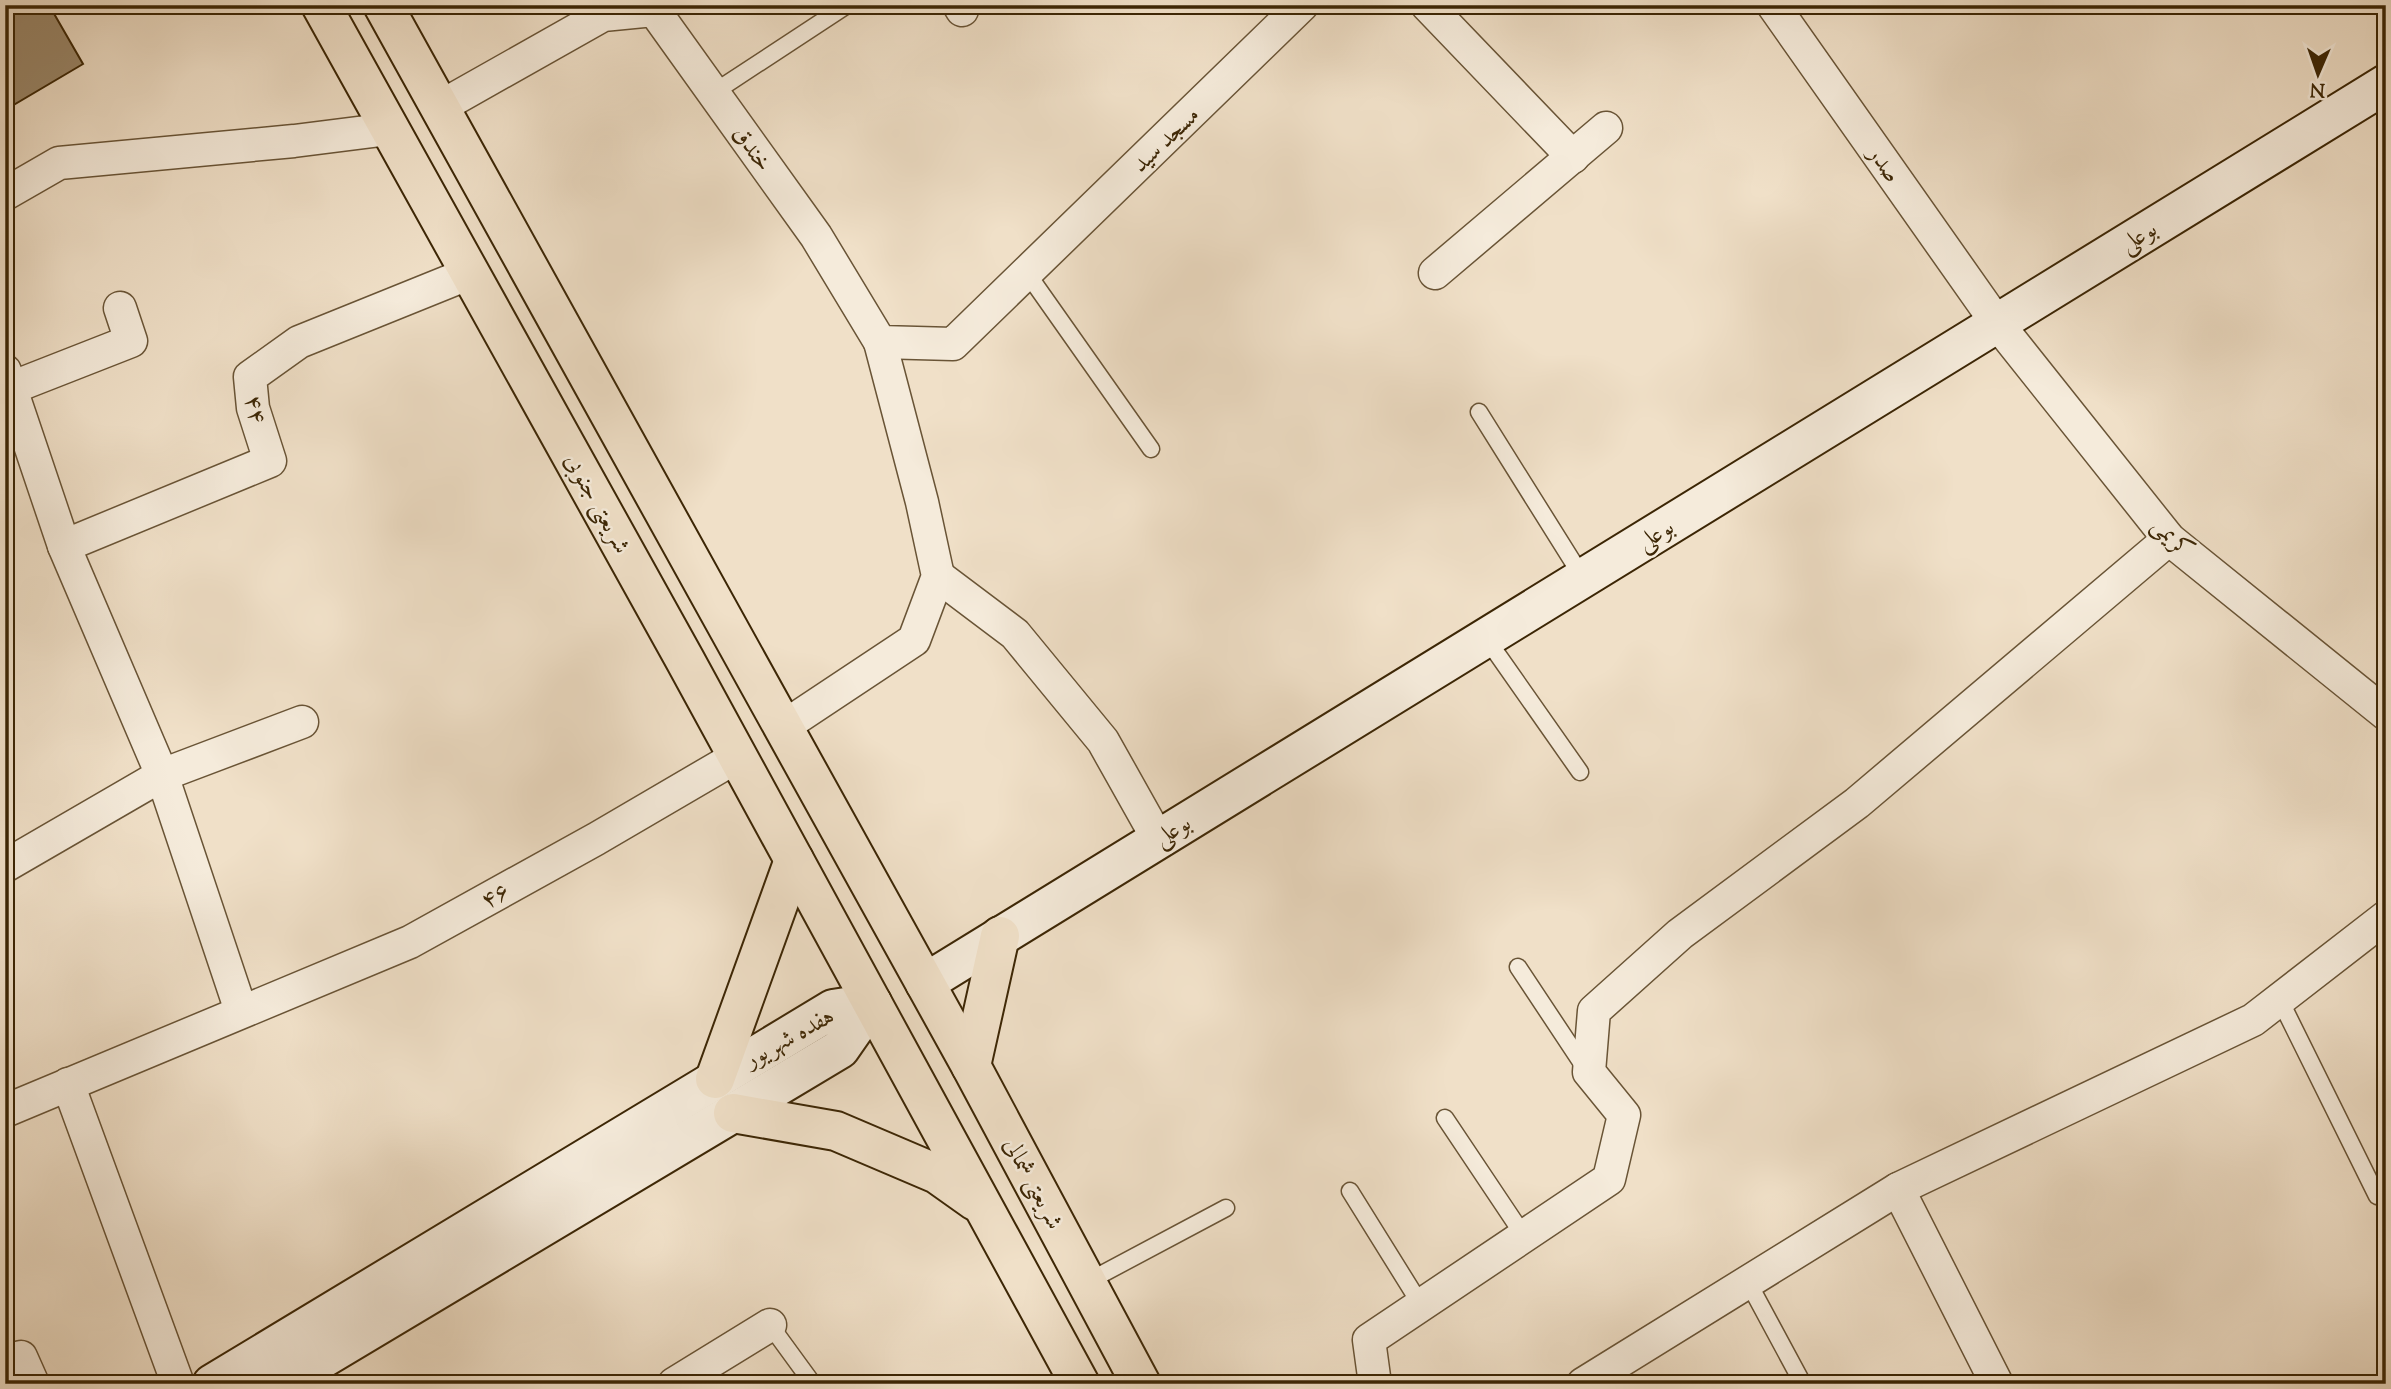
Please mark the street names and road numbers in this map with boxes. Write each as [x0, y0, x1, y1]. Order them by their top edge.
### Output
street label: مسجد سید [1125, 99, 1208, 181]
street label: خندق [723, 119, 780, 179]
street label: صدر [1857, 138, 1908, 190]
street label: بوعلی [2114, 213, 2164, 262]
street label: ۴۴ [234, 392, 274, 427]
street label: شریعتی جنوبی [555, 448, 638, 560]
street label: کریمی [2143, 510, 2200, 567]
street label: بوعلی [1631, 511, 1681, 560]
street label: بوعلی [1148, 807, 1198, 856]
street label: ۴۶ [475, 875, 516, 918]
street label: هفده شهریور [737, 1000, 841, 1078]
street label: شریعتی شمالی [994, 1132, 1071, 1236]

